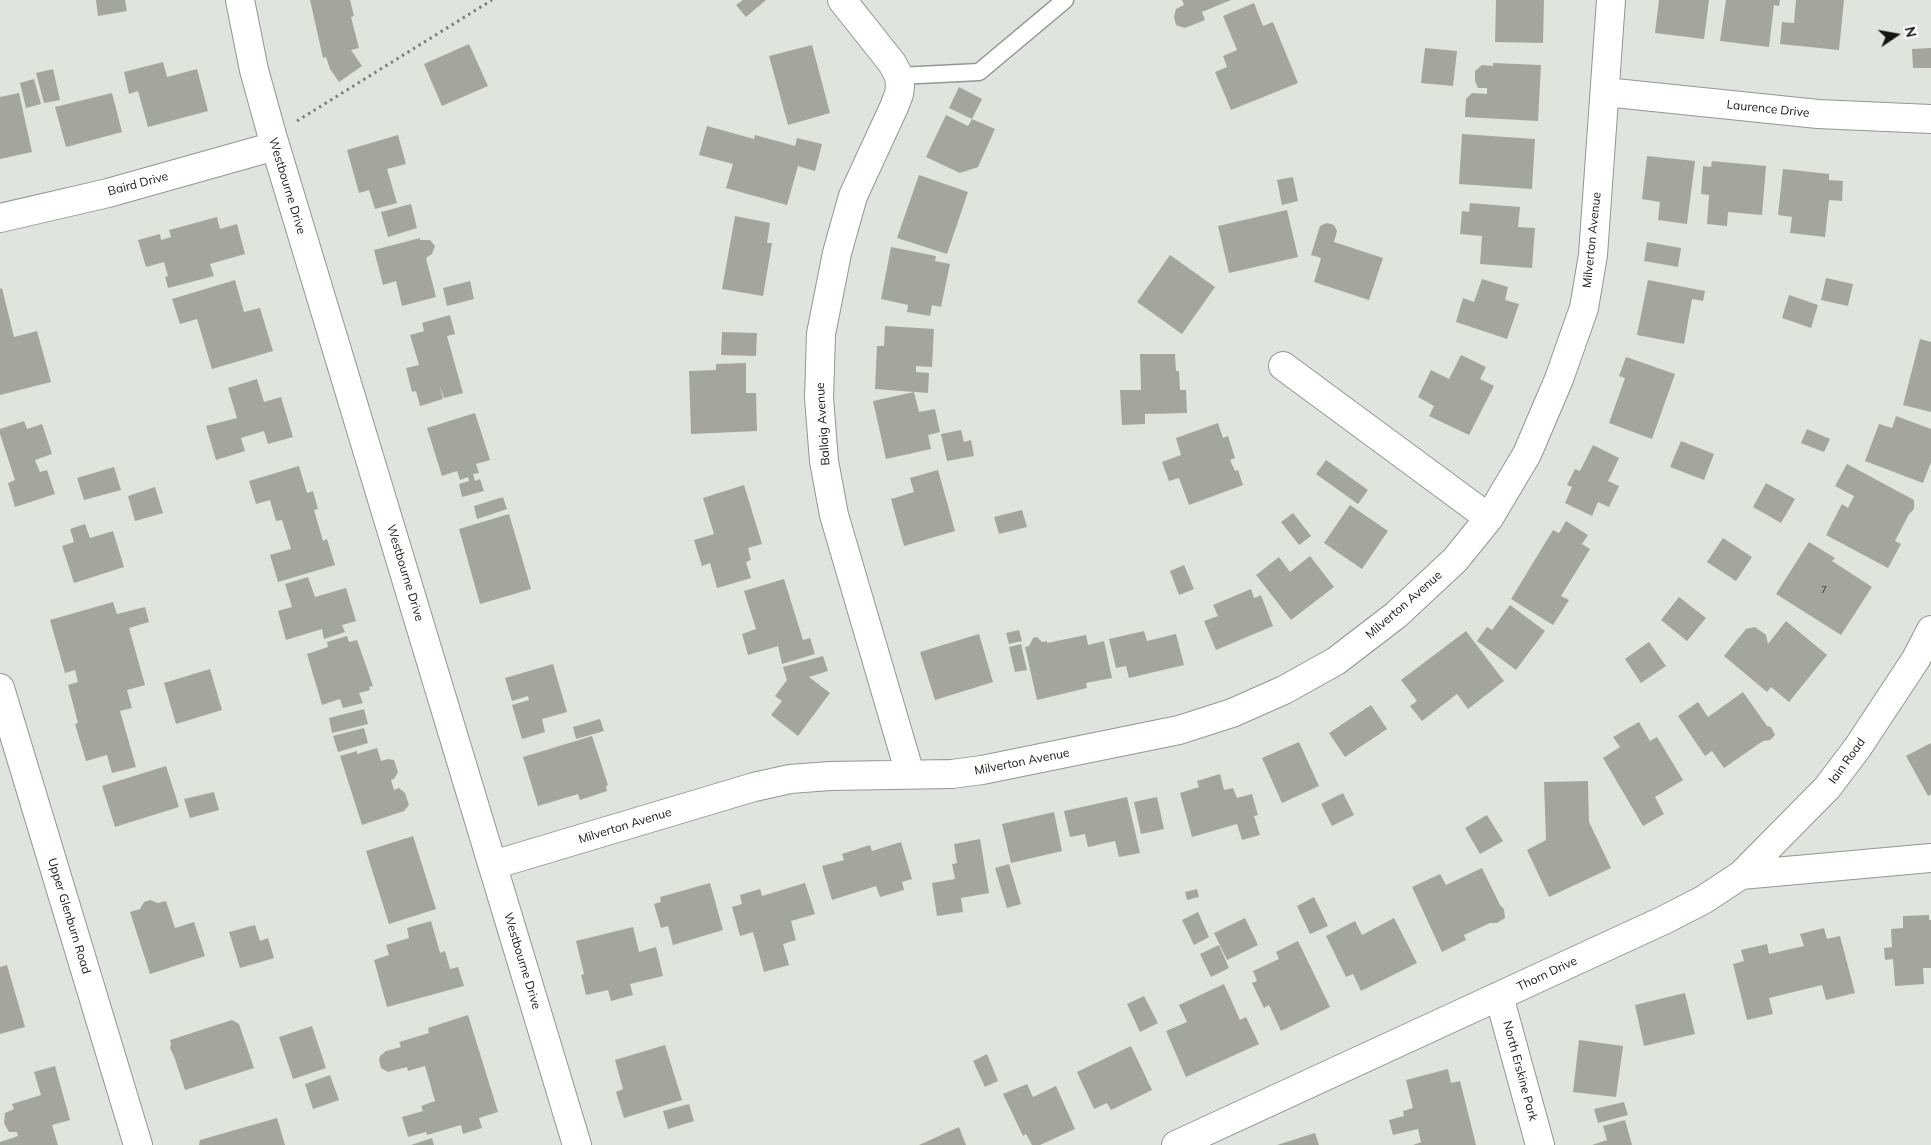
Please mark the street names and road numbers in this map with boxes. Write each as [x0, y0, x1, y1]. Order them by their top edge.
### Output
street label: Laurence Drive [1726, 98, 1810, 120]
street label: Westbourne Drive [265, 136, 309, 236]
street label: Baird Drive [106, 169, 170, 199]
street label: Milverton Avenue [1580, 191, 1604, 289]
street label: Ballaig Avenue [813, 382, 833, 466]
street label: Westbourne Drive [383, 523, 427, 623]
street label: Milverton Avenue [1363, 568, 1445, 642]
street label: Iain Road [1826, 735, 1868, 787]
street label: Milverton Avenue [973, 746, 1071, 778]
street label: Milverton Avenue [577, 805, 673, 847]
street label: Upper Glenburn Road [45, 856, 93, 976]
street label: Westbourne Drive [500, 911, 544, 1011]
street label: Thorn Drive [1515, 954, 1579, 994]
street label: North Erskine Park [1500, 1019, 1540, 1123]

